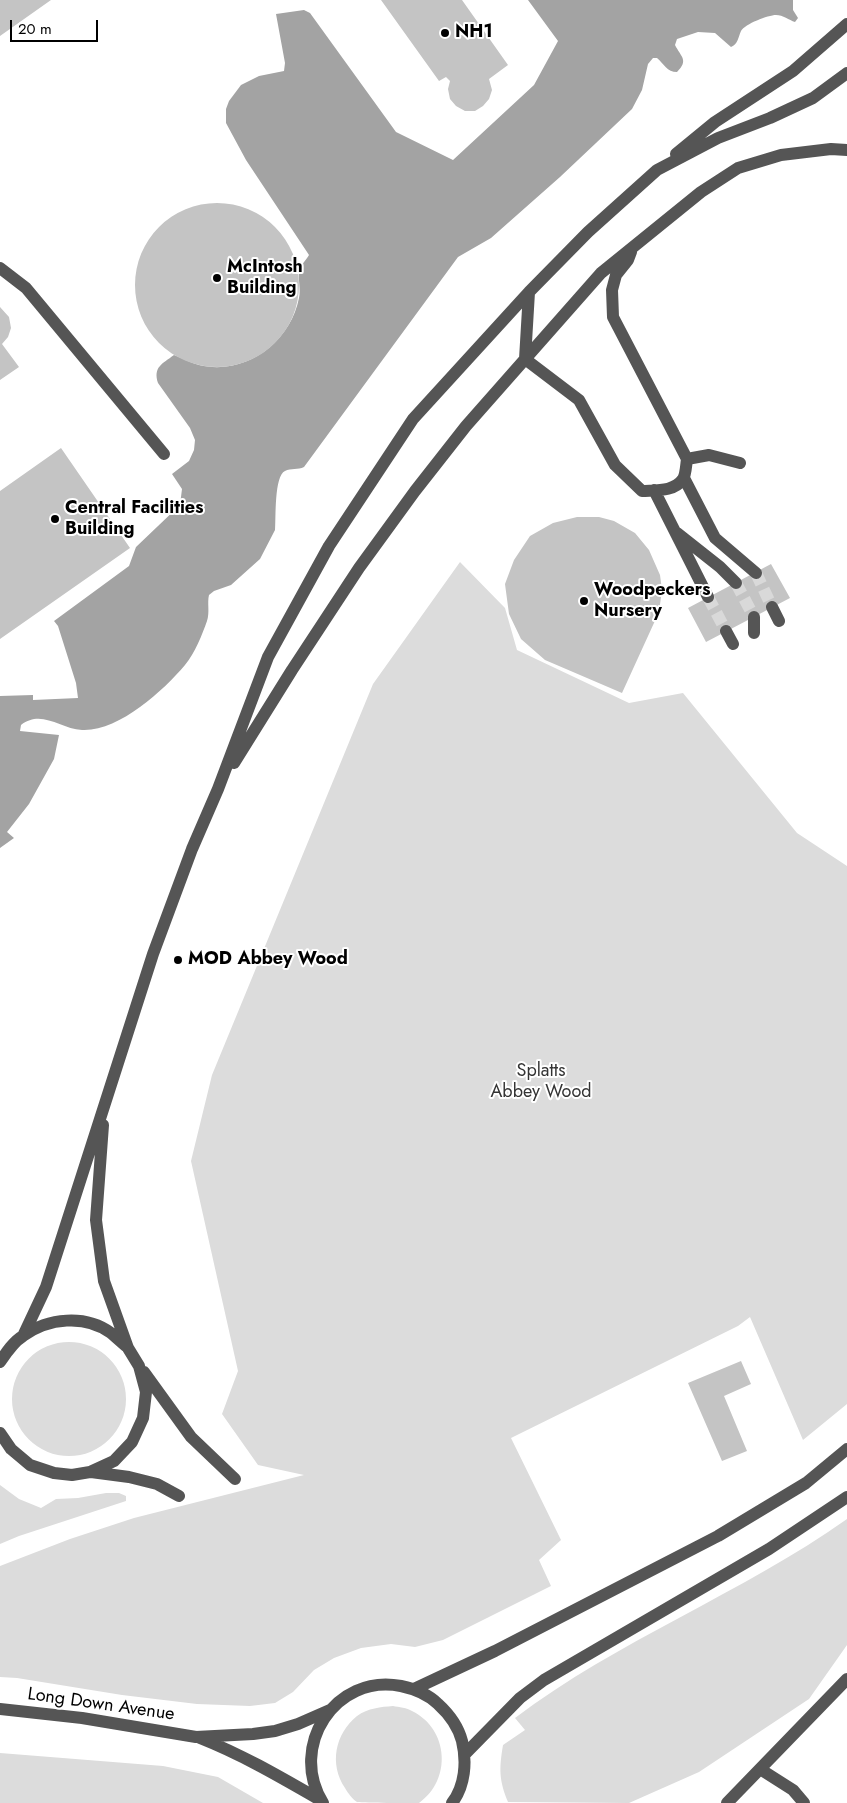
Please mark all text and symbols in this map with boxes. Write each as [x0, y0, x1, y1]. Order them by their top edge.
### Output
scale bar [12, 10, 100, 42]
text: 20 m [18, 18, 52, 40]
place label: NH1 [455, 22, 493, 44]
marker: NH1 [439, 27, 451, 39]
place label: McIntosh Building [227, 257, 303, 300]
marker: McIntosh Building [211, 272, 223, 284]
place label: Central Facilities Building [65, 498, 203, 540]
marker: Central Facilities Building [49, 513, 61, 525]
place label: Woodpeckers Nursery [594, 580, 710, 622]
marker: Woodpeckers Nursery [578, 595, 590, 607]
place label: MOD Abbey Wood [188, 949, 348, 971]
marker: MOD Abbey Wood [172, 954, 184, 966]
park label: Splatts Abbey Wood [490, 1061, 592, 1104]
street label: Long Down Avenue [26, 1684, 176, 1726]

